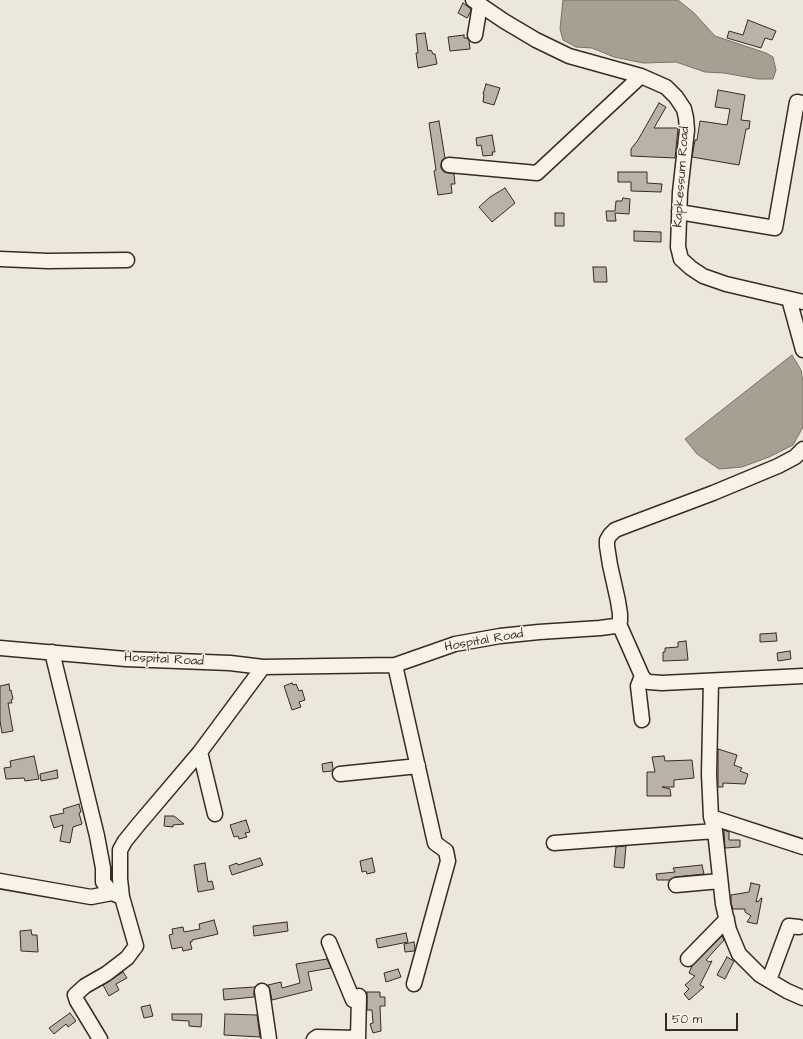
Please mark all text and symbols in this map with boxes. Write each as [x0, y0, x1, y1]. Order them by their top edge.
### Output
street label: Kapkessum Road [671, 126, 693, 228]
street label: Hospital Road [443, 626, 525, 656]
street label: Hospital Road [124, 650, 204, 670]
scale bar [667, 1005, 740, 1031]
text: 50 m [672, 1011, 702, 1028]

